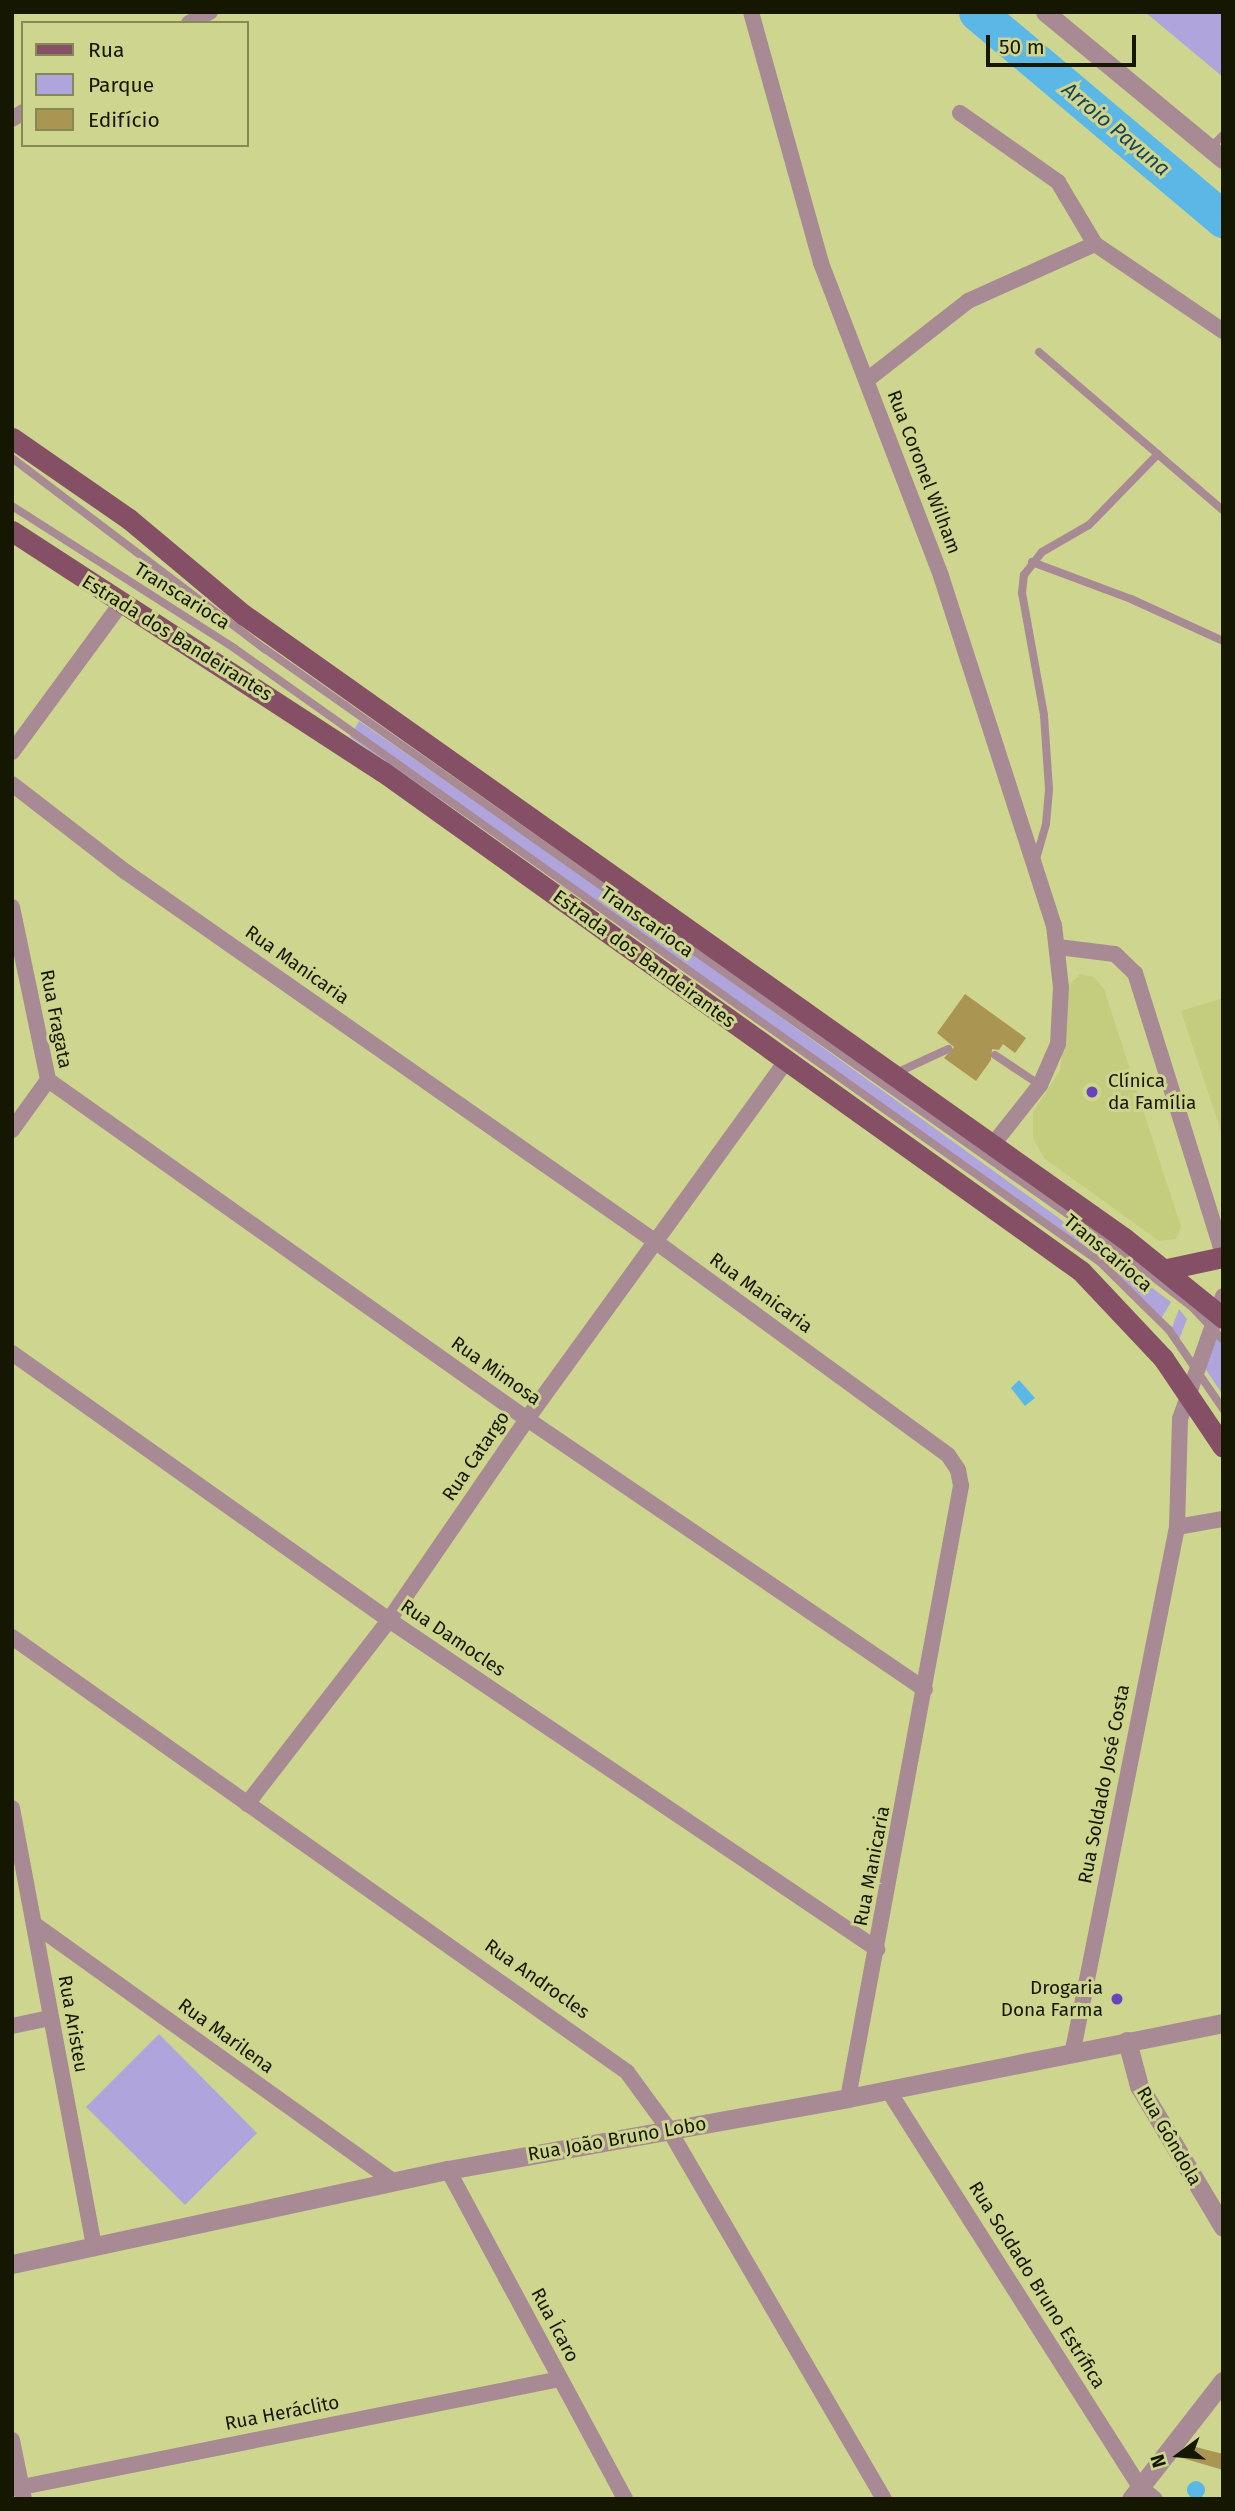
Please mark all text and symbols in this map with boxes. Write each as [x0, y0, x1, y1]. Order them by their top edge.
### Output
legend [21, 21, 248, 147]
scale bar [990, 21, 1140, 65]
text: 50 m [999, 34, 1045, 60]
text: Rua [88, 37, 124, 63]
text: Parque [88, 72, 154, 98]
water label: Arroio Pavuna [1057, 77, 1175, 181]
text: Edifício [88, 107, 160, 133]
street label: Rua Coronel Wilham [882, 387, 966, 557]
street label: Transcarioca [130, 558, 234, 634]
street label: Estrada dos Bandeirantes [78, 570, 276, 706]
street label: Transcarioca [596, 882, 698, 962]
street label: Estrada dos Bandeirantes [548, 885, 740, 1033]
street label: Rua Manicaria [241, 921, 353, 1009]
street label: Rua Fragata [35, 968, 77, 1070]
place label: Clínica da Família [1108, 1070, 1196, 1114]
marker: Clínica da Família [1082, 1082, 1102, 1102]
street label: Transcarioca [1059, 1209, 1157, 1297]
street label: Rua Manicaria [705, 1248, 817, 1338]
street label: Rua Mimosa [447, 1332, 545, 1410]
street label: Rua Catargo [438, 1407, 514, 1505]
street label: Rua Damocles [396, 1595, 510, 1681]
street label: Rua Soldado José Costa [1073, 1682, 1135, 1886]
street label: Rua Manicaria [849, 1804, 895, 1928]
street label: Rua Androcles [480, 1934, 594, 2024]
street label: Rua Aristeu [53, 1974, 93, 2074]
place label: Drogaria Dona Farma [1001, 1977, 1103, 2021]
marker: Drogaria Dona Farma [1109, 1991, 1125, 2007]
street label: Rua Marilena [174, 1994, 278, 2078]
street label: Rua Gôndola [1132, 2082, 1206, 2190]
street label: Rua João Bruno Lobo [526, 2112, 708, 2166]
street label: Rua Soldado Bruno Estrífica [964, 2177, 1110, 2393]
street label: Rua Ícaro [526, 2284, 584, 2366]
street label: Rua Heráclito [223, 2391, 341, 2435]
north arrow [1144, 2420, 1214, 2490]
text: N [1146, 2452, 1171, 2470]

